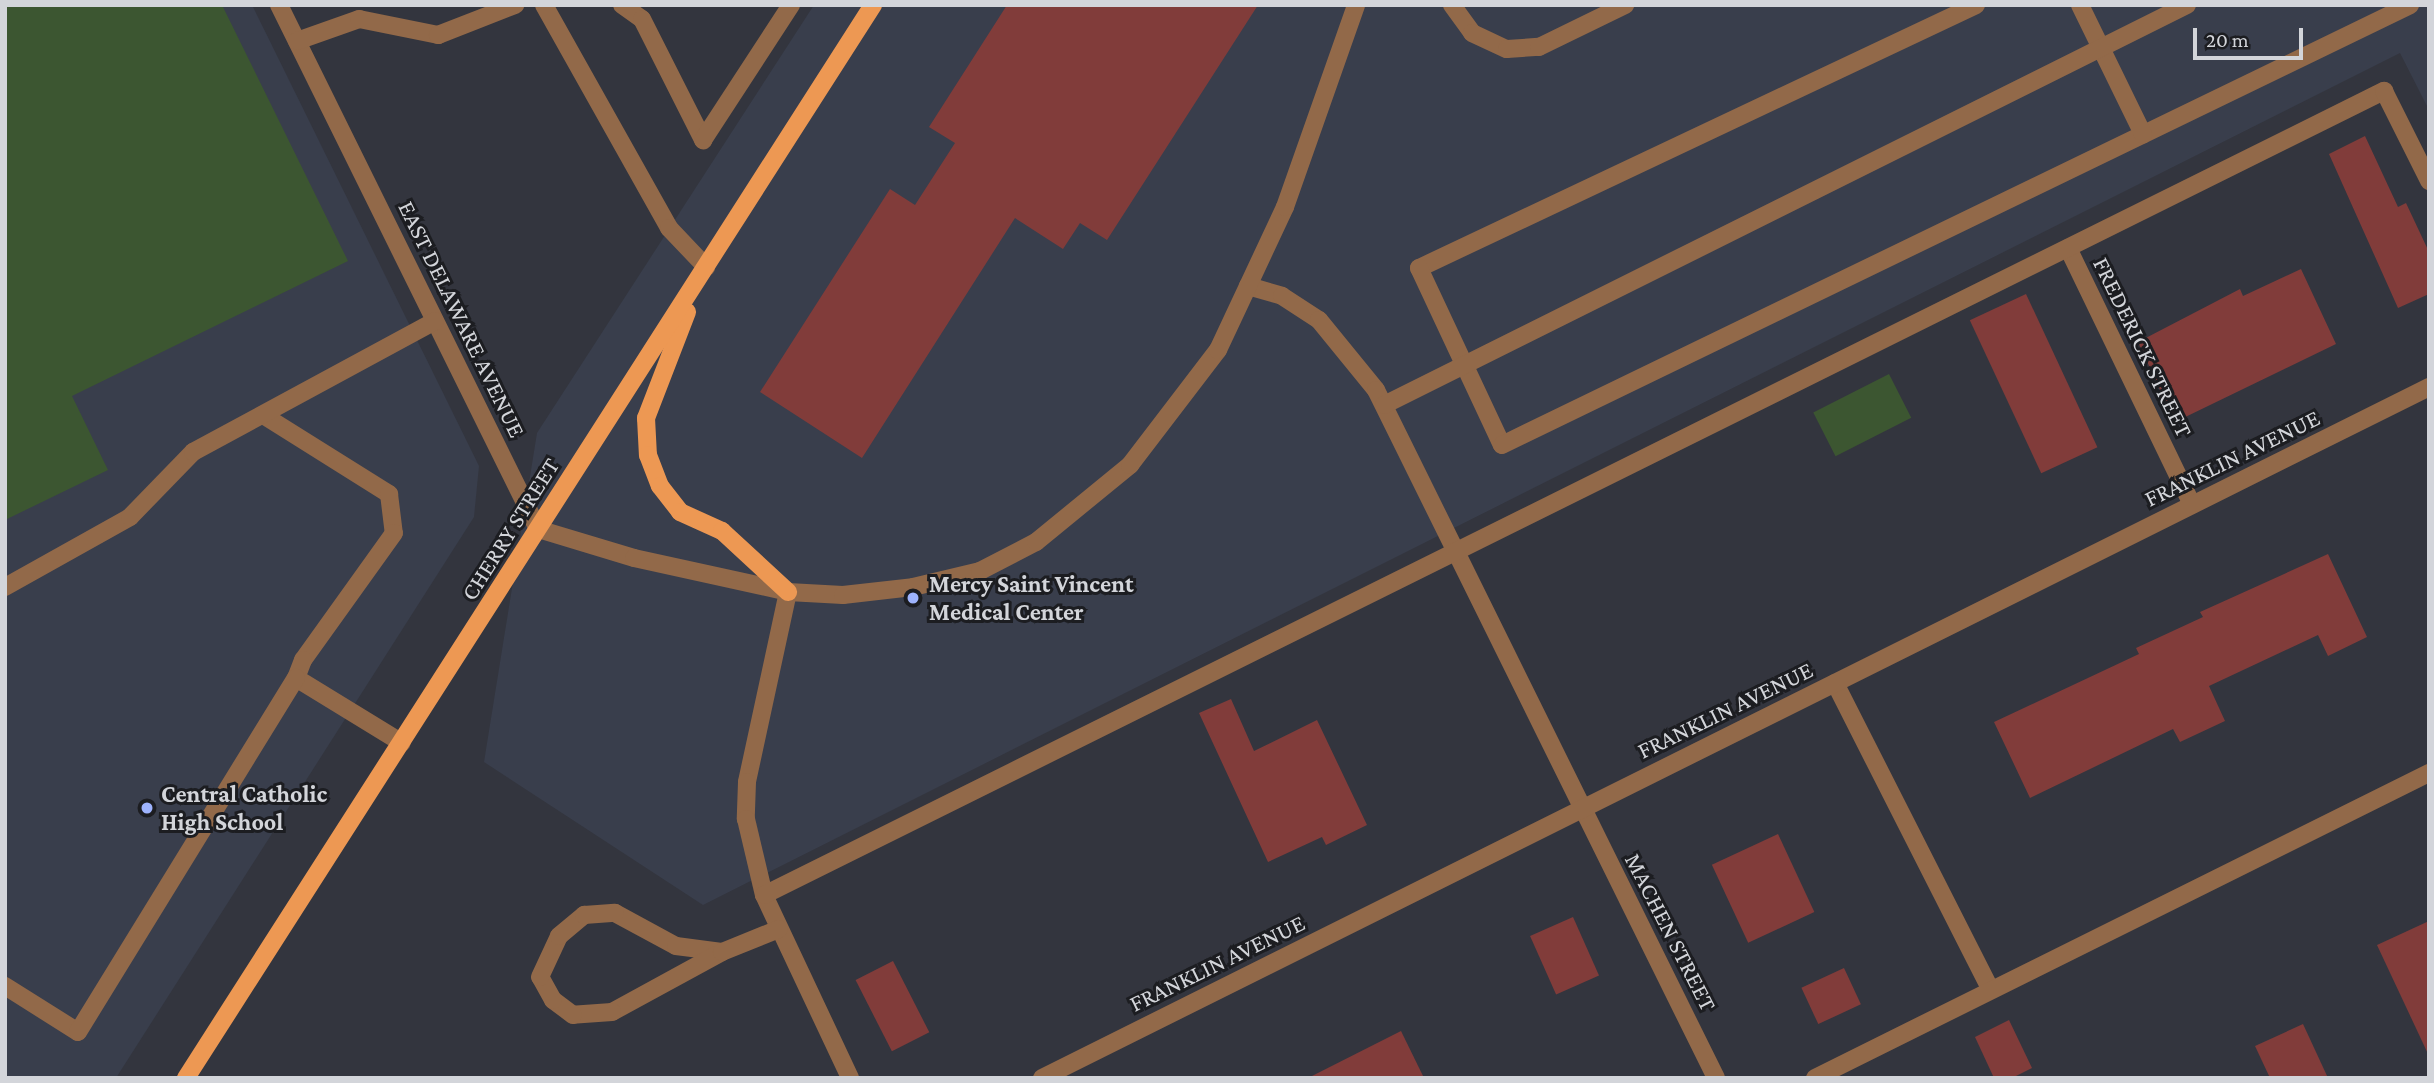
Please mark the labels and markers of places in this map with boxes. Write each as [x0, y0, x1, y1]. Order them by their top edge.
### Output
place label: Mercy Saint Vincent Medical Center [929, 570, 1134, 626]
marker: Mercy Saint Vincent Medical Center [903, 588, 923, 608]
place label: Central Catholic High School [161, 780, 327, 836]
marker: Central Catholic High School [139, 800, 155, 816]

